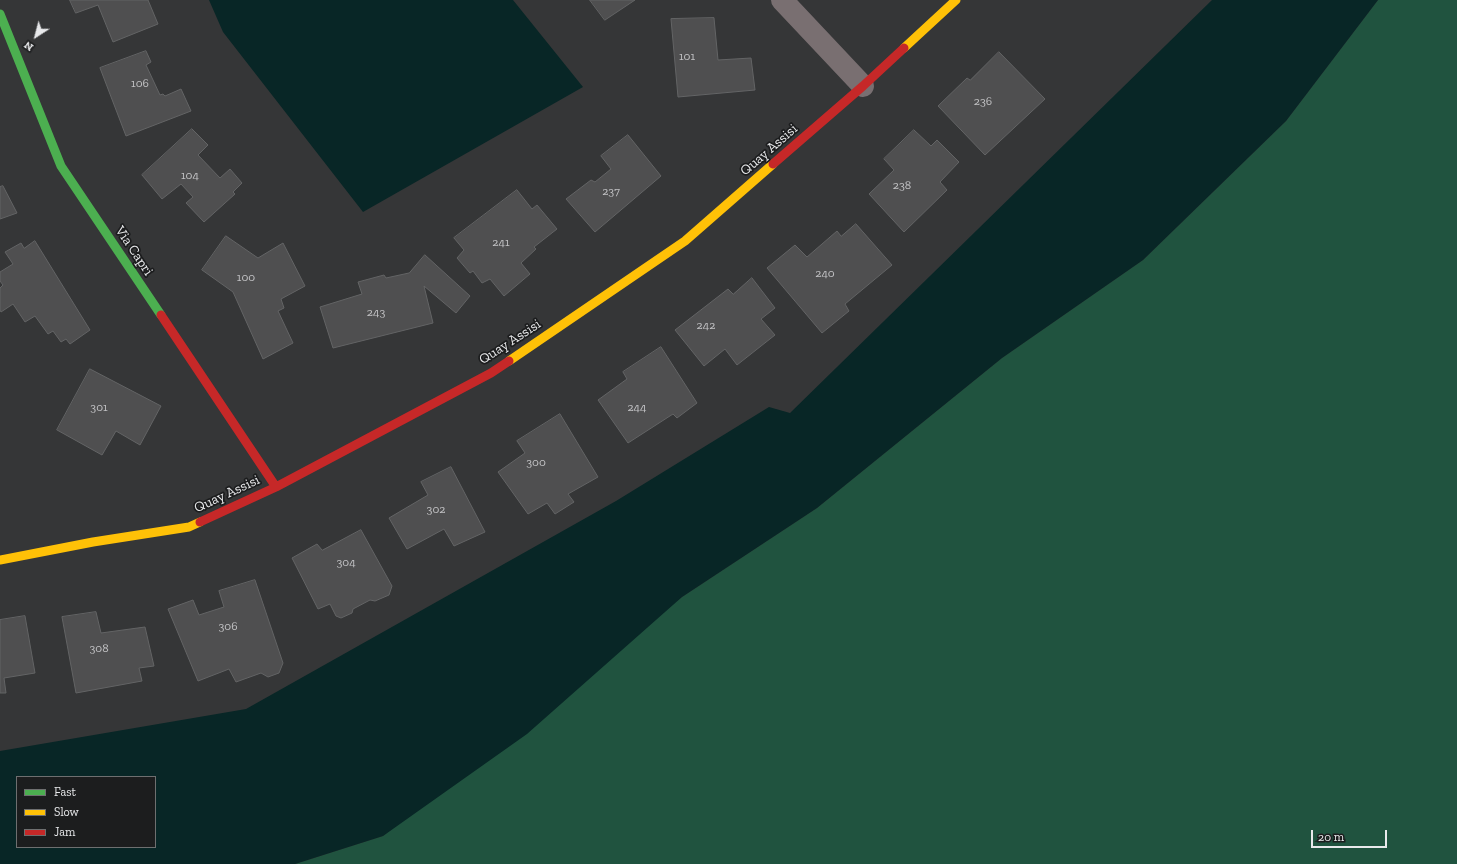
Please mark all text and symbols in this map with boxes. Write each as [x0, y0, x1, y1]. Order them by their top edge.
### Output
north arrow [16, 16, 56, 56]
text: N [21, 38, 36, 54]
house number: 101 [679, 50, 695, 64]
house number: 106 [131, 77, 149, 91]
house number: 236 [974, 95, 992, 109]
street label: Quay Assisi [737, 121, 801, 179]
house number: 104 [181, 169, 199, 183]
house number: 238 [893, 179, 911, 193]
house number: 237 [602, 185, 620, 199]
street label: Via Capri [111, 223, 157, 279]
house number: 241 [492, 236, 510, 250]
house number: 240 [815, 267, 835, 281]
house number: 100 [237, 271, 255, 285]
house number: 243 [367, 306, 385, 320]
street label: Quay Assisi [476, 316, 544, 368]
house number: 242 [697, 319, 715, 333]
house number: 301 [90, 401, 108, 415]
house number: 244 [627, 401, 647, 415]
house number: 300 [526, 456, 546, 470]
street label: Quay Assisi [192, 472, 262, 516]
house number: 302 [427, 503, 445, 517]
house number: 304 [336, 556, 356, 570]
house number: 306 [218, 620, 238, 634]
house number: 308 [89, 642, 109, 656]
legend [16, 776, 156, 848]
text: Fast [54, 785, 76, 799]
text: Slow [54, 805, 79, 819]
scale bar [1313, 822, 1389, 848]
text: Jam [54, 825, 75, 839]
text: 20 m [1318, 830, 1344, 844]

